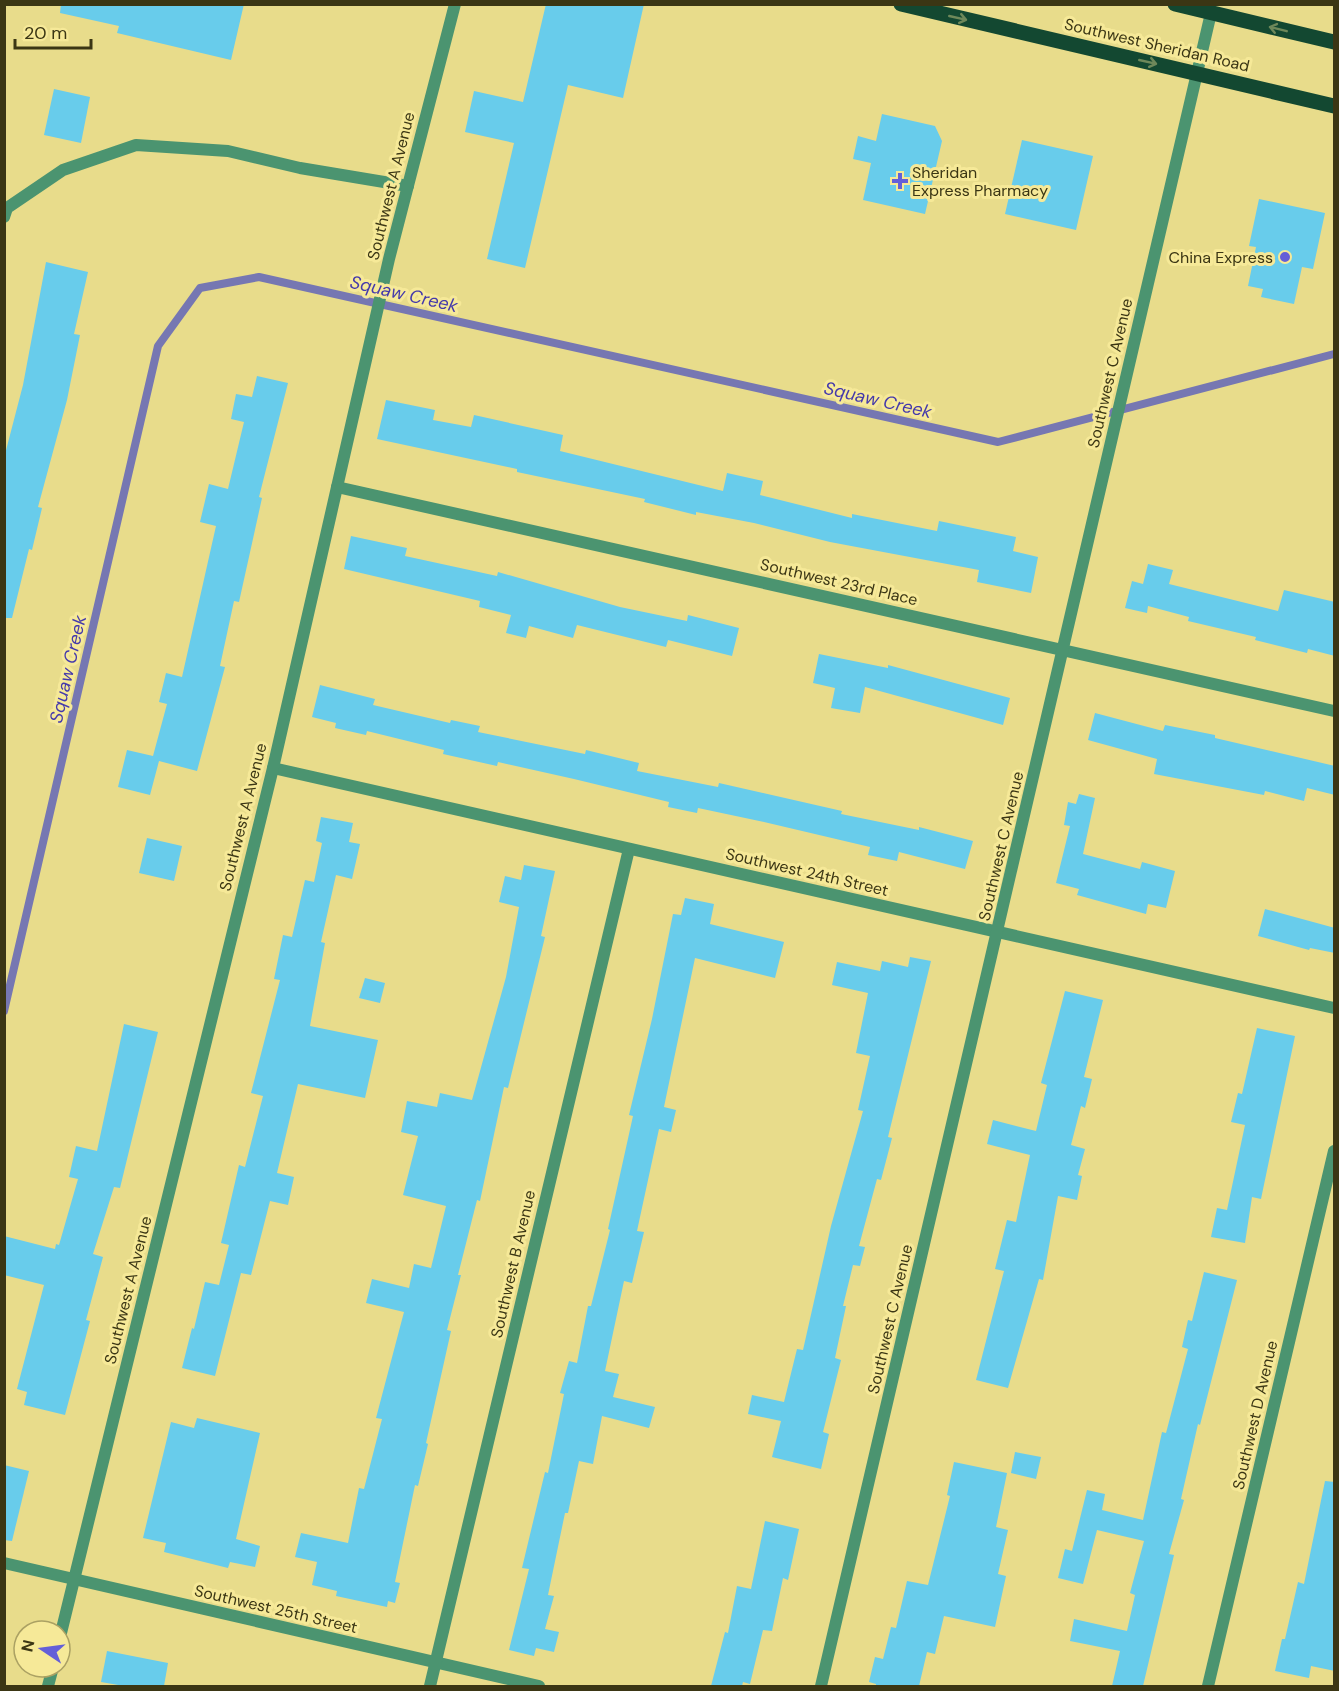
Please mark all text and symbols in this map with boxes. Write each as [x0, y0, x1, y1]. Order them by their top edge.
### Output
scale bar [15, 12, 92, 50]
one-way arrow [948, 12, 967, 24]
street label: Southwest Sheridan Road [1062, 13, 1252, 77]
text: 20 m [24, 21, 67, 45]
one-way arrow [1268, 22, 1287, 34]
one-way arrow [1138, 56, 1157, 68]
street label: Southwest A Avenue [362, 110, 420, 262]
place label: Sheridan Express Pharmacy [912, 162, 1048, 201]
marker: Sheridan Express Pharmacy [893, 174, 907, 188]
place label: China Express [1169, 247, 1273, 268]
marker: China Express [1278, 250, 1292, 264]
water label: Squaw Creek [348, 270, 461, 318]
street label: Southwest C Avenue [1083, 296, 1137, 450]
water label: Squaw Creek [822, 376, 935, 424]
street label: Southwest 23rd Place [758, 554, 920, 610]
water label: Squaw Creek [44, 612, 92, 725]
street label: Southwest A Avenue [214, 741, 272, 893]
street label: Southwest C Avenue [974, 769, 1028, 923]
street label: Southwest 24th Street [724, 843, 890, 901]
street label: Southwest B Avenue [486, 1188, 540, 1340]
street label: Southwest A Avenue [99, 1214, 157, 1366]
street label: Southwest C Avenue [863, 1242, 917, 1396]
street label: Southwest D Avenue [1228, 1338, 1282, 1492]
street label: Southwest 25th Street [192, 1580, 360, 1638]
north arrow [12, 1619, 72, 1679]
text: N [16, 1638, 39, 1654]

